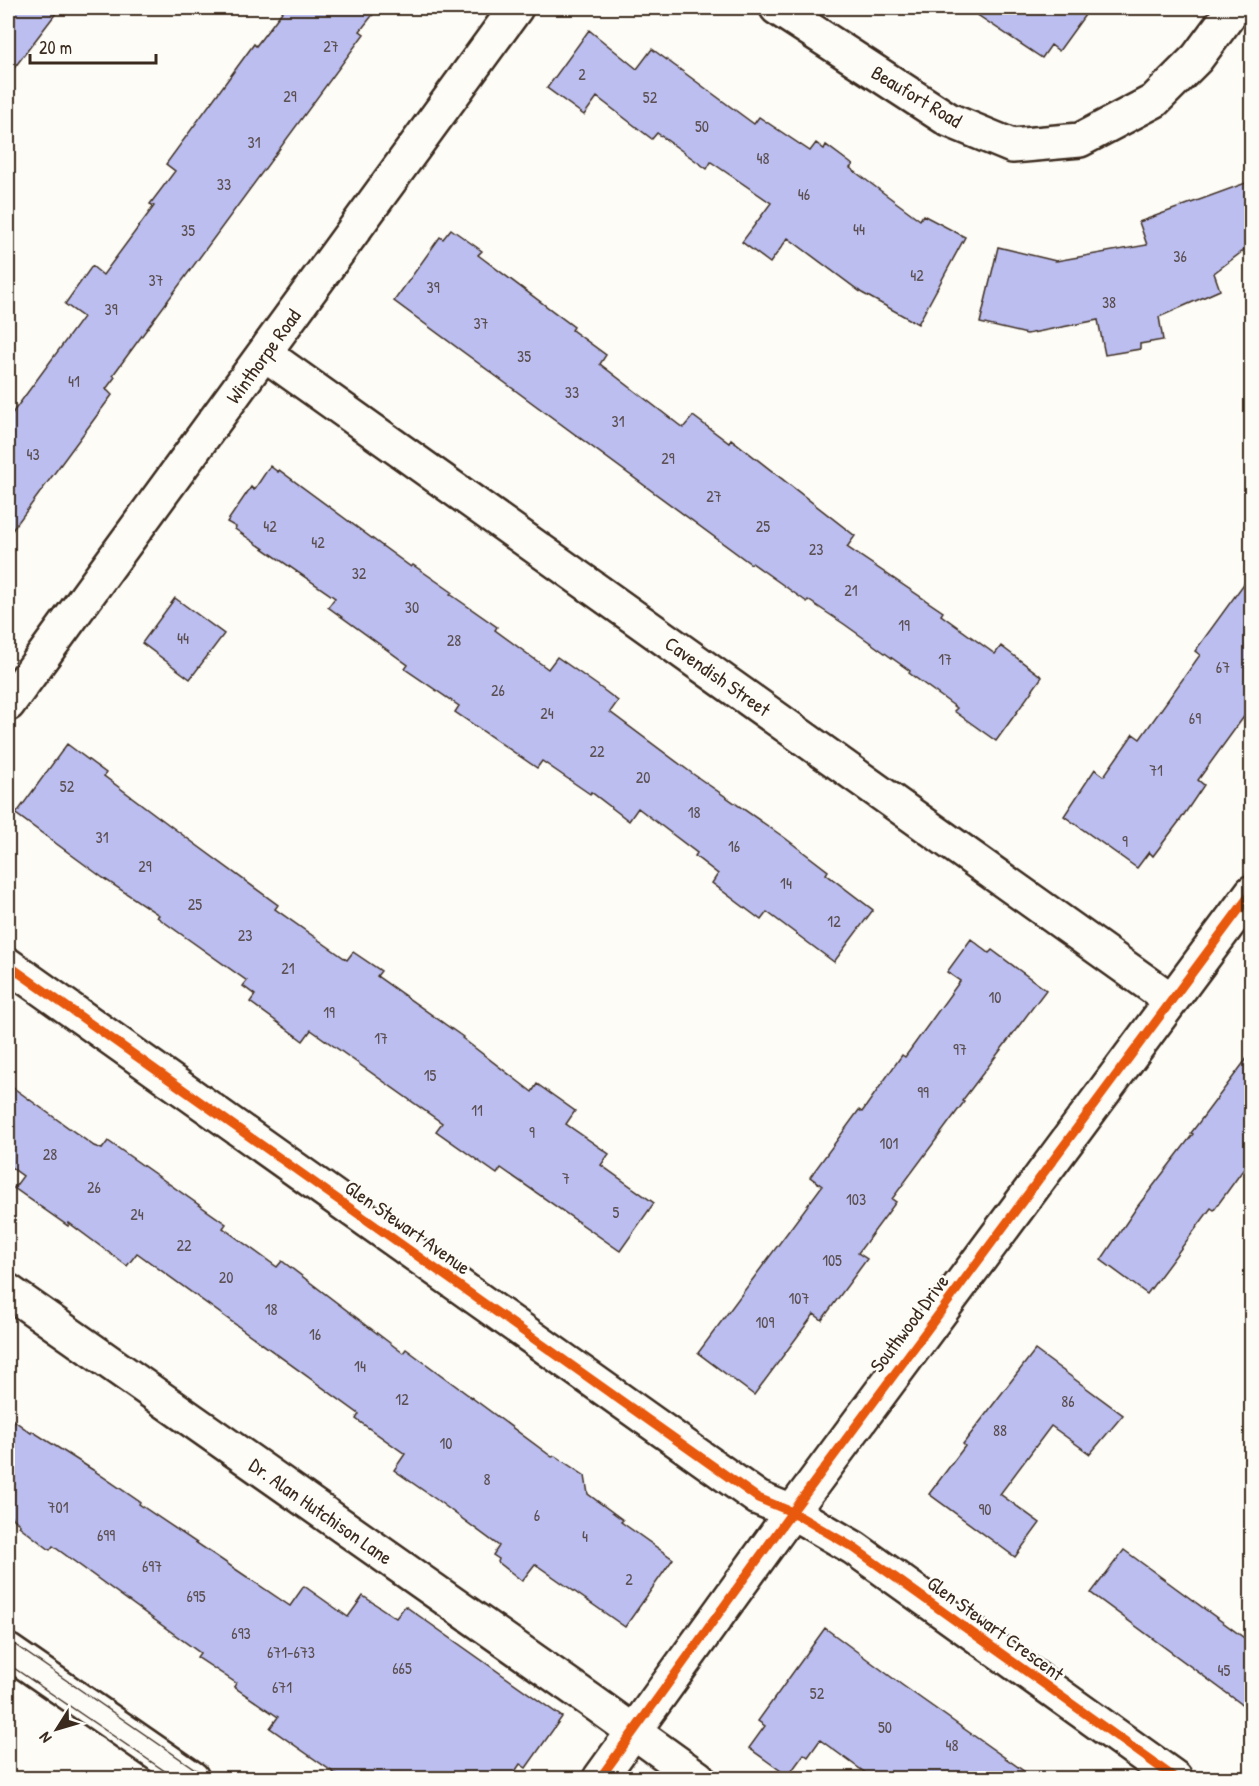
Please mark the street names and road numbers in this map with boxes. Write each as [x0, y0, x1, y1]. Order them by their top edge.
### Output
street label: Beaufort Road [867, 58, 967, 134]
street label: Winthorpe Road [220, 303, 307, 409]
street label: Cavendish Street [660, 630, 777, 723]
street label: Glen Stewart Avenue [340, 1174, 476, 1280]
street label: Southwood Drive [863, 1269, 955, 1377]
street label: Dr. Alan Hutchison Lane [244, 1451, 398, 1571]
street label: Glen Stewart Crescent [922, 1569, 1071, 1687]

